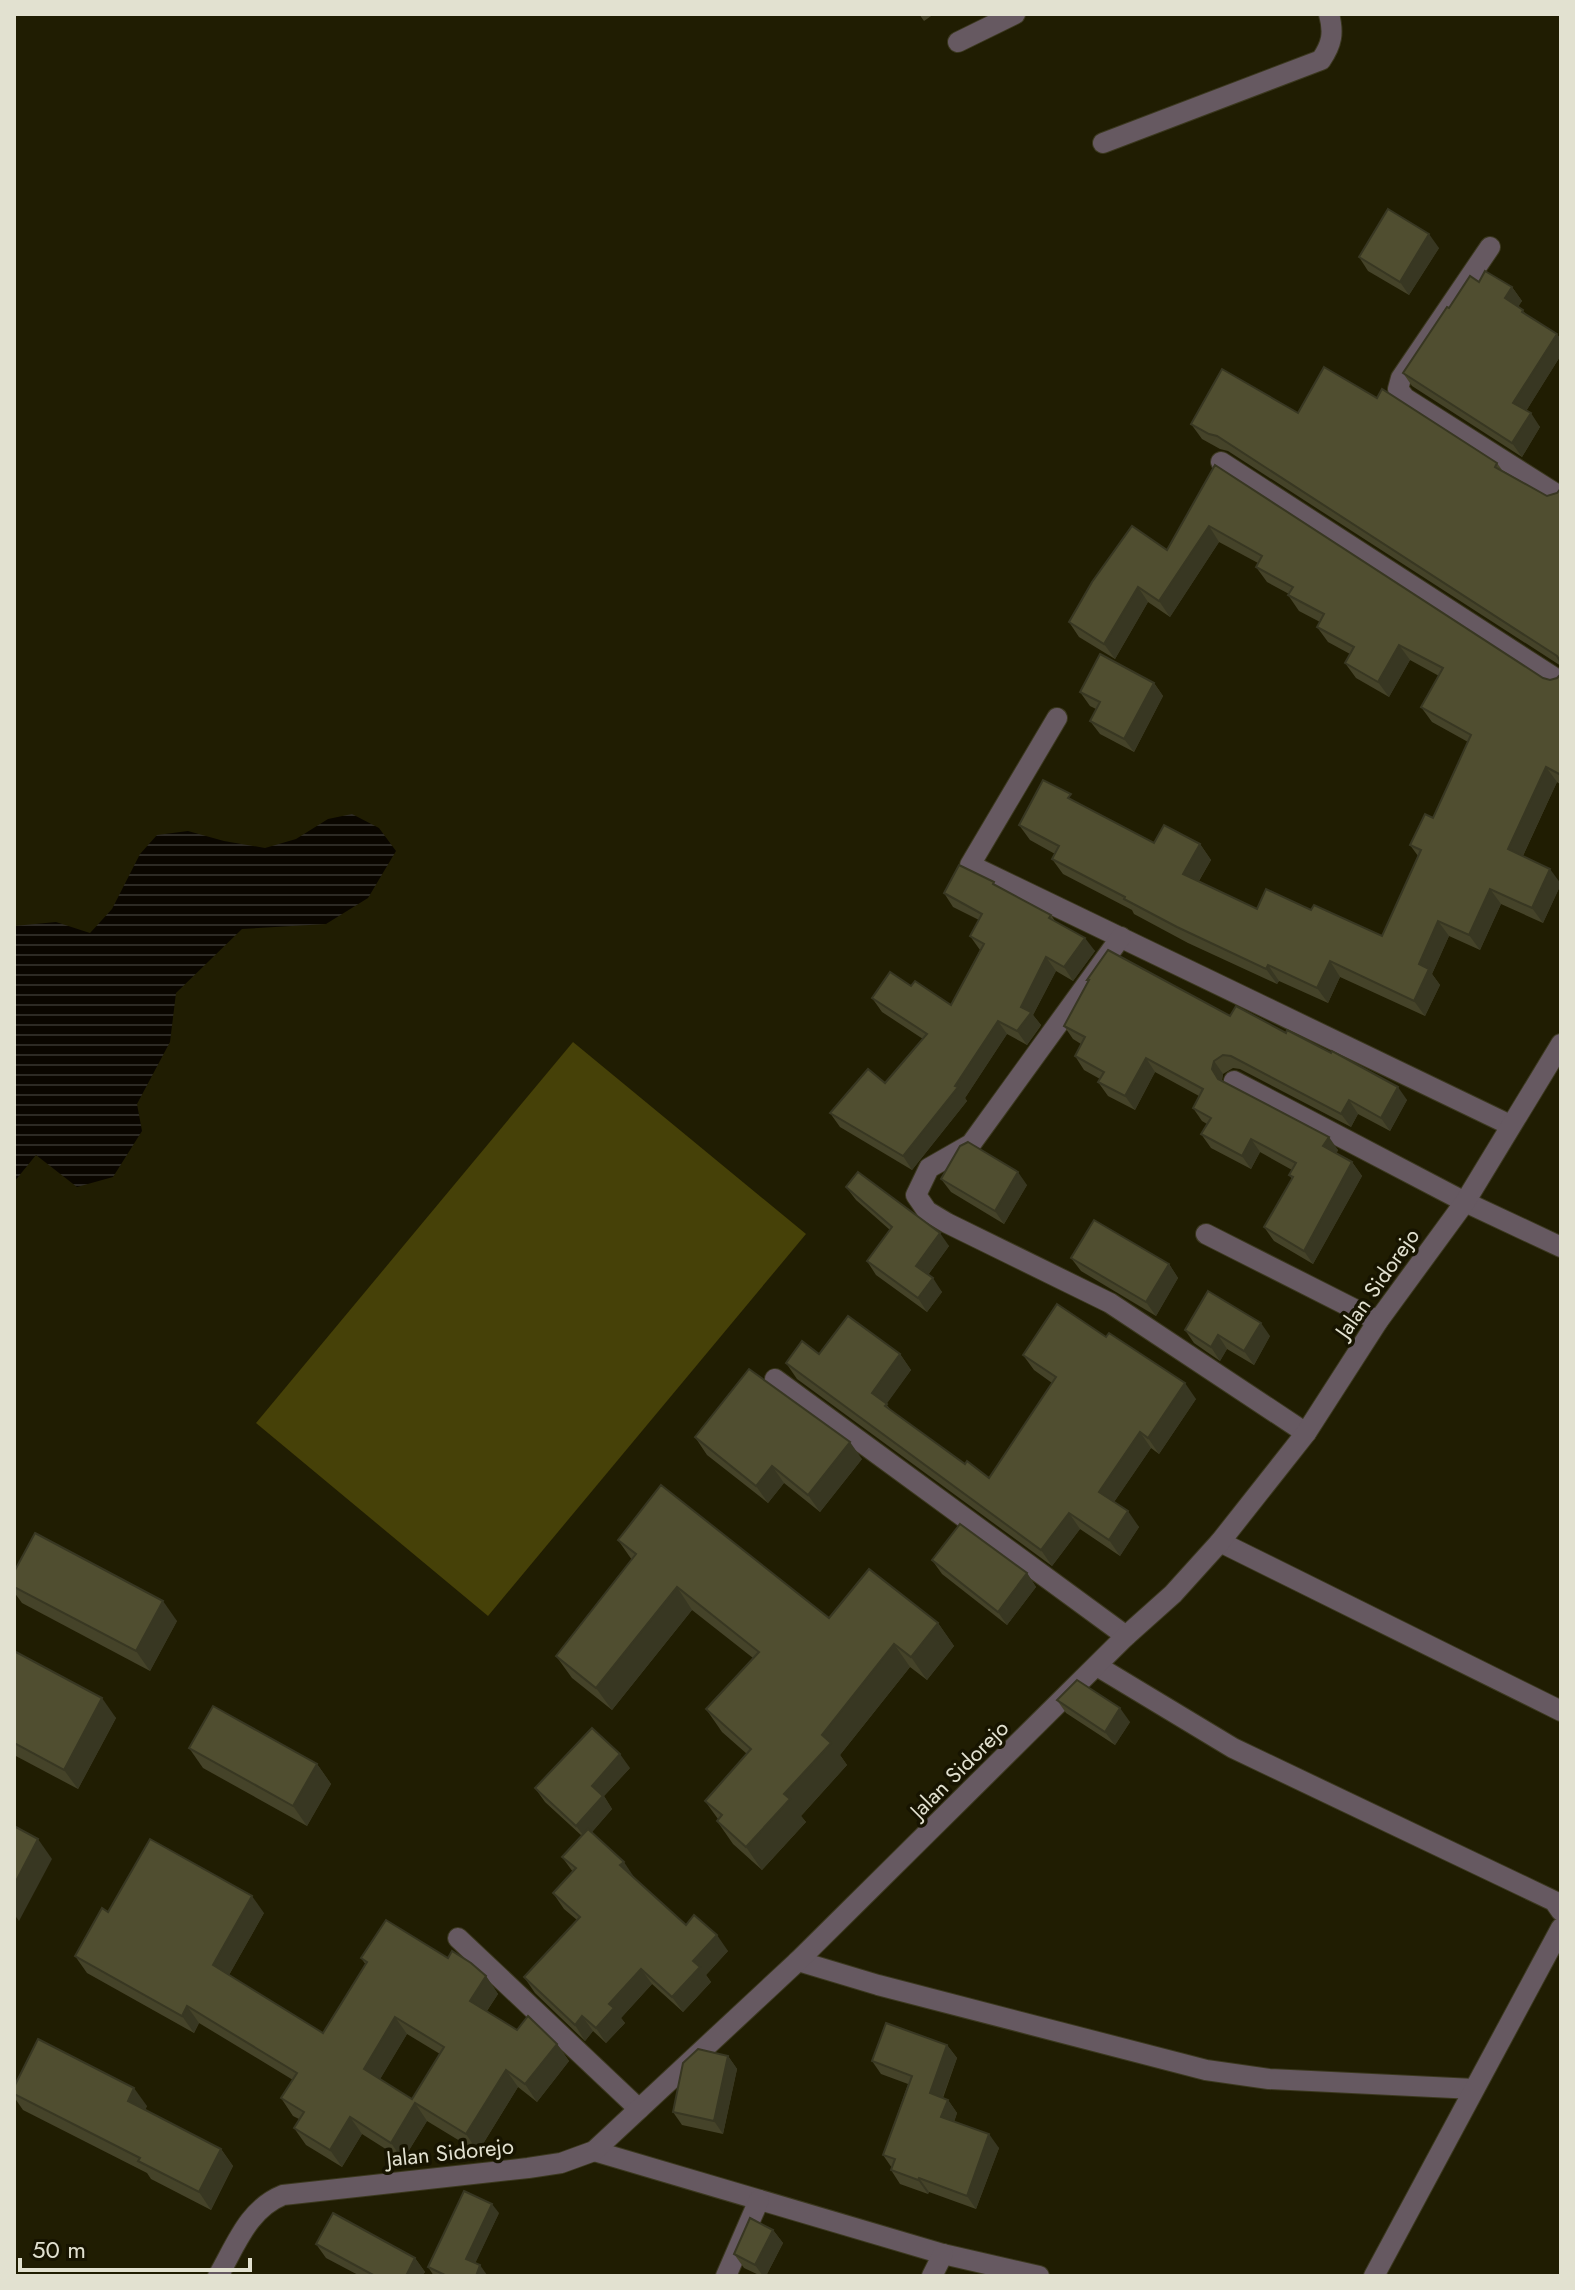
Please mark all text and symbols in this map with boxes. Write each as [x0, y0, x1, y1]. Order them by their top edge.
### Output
street label: Jalan Sidorejo [1325, 1221, 1427, 1347]
street label: Jalan Sidorejo [900, 1712, 1016, 1828]
street label: Jalan Sidorejo [382, 2129, 515, 2175]
scale bar [20, 2222, 250, 2272]
text: 50 m [32, 2232, 86, 2267]

